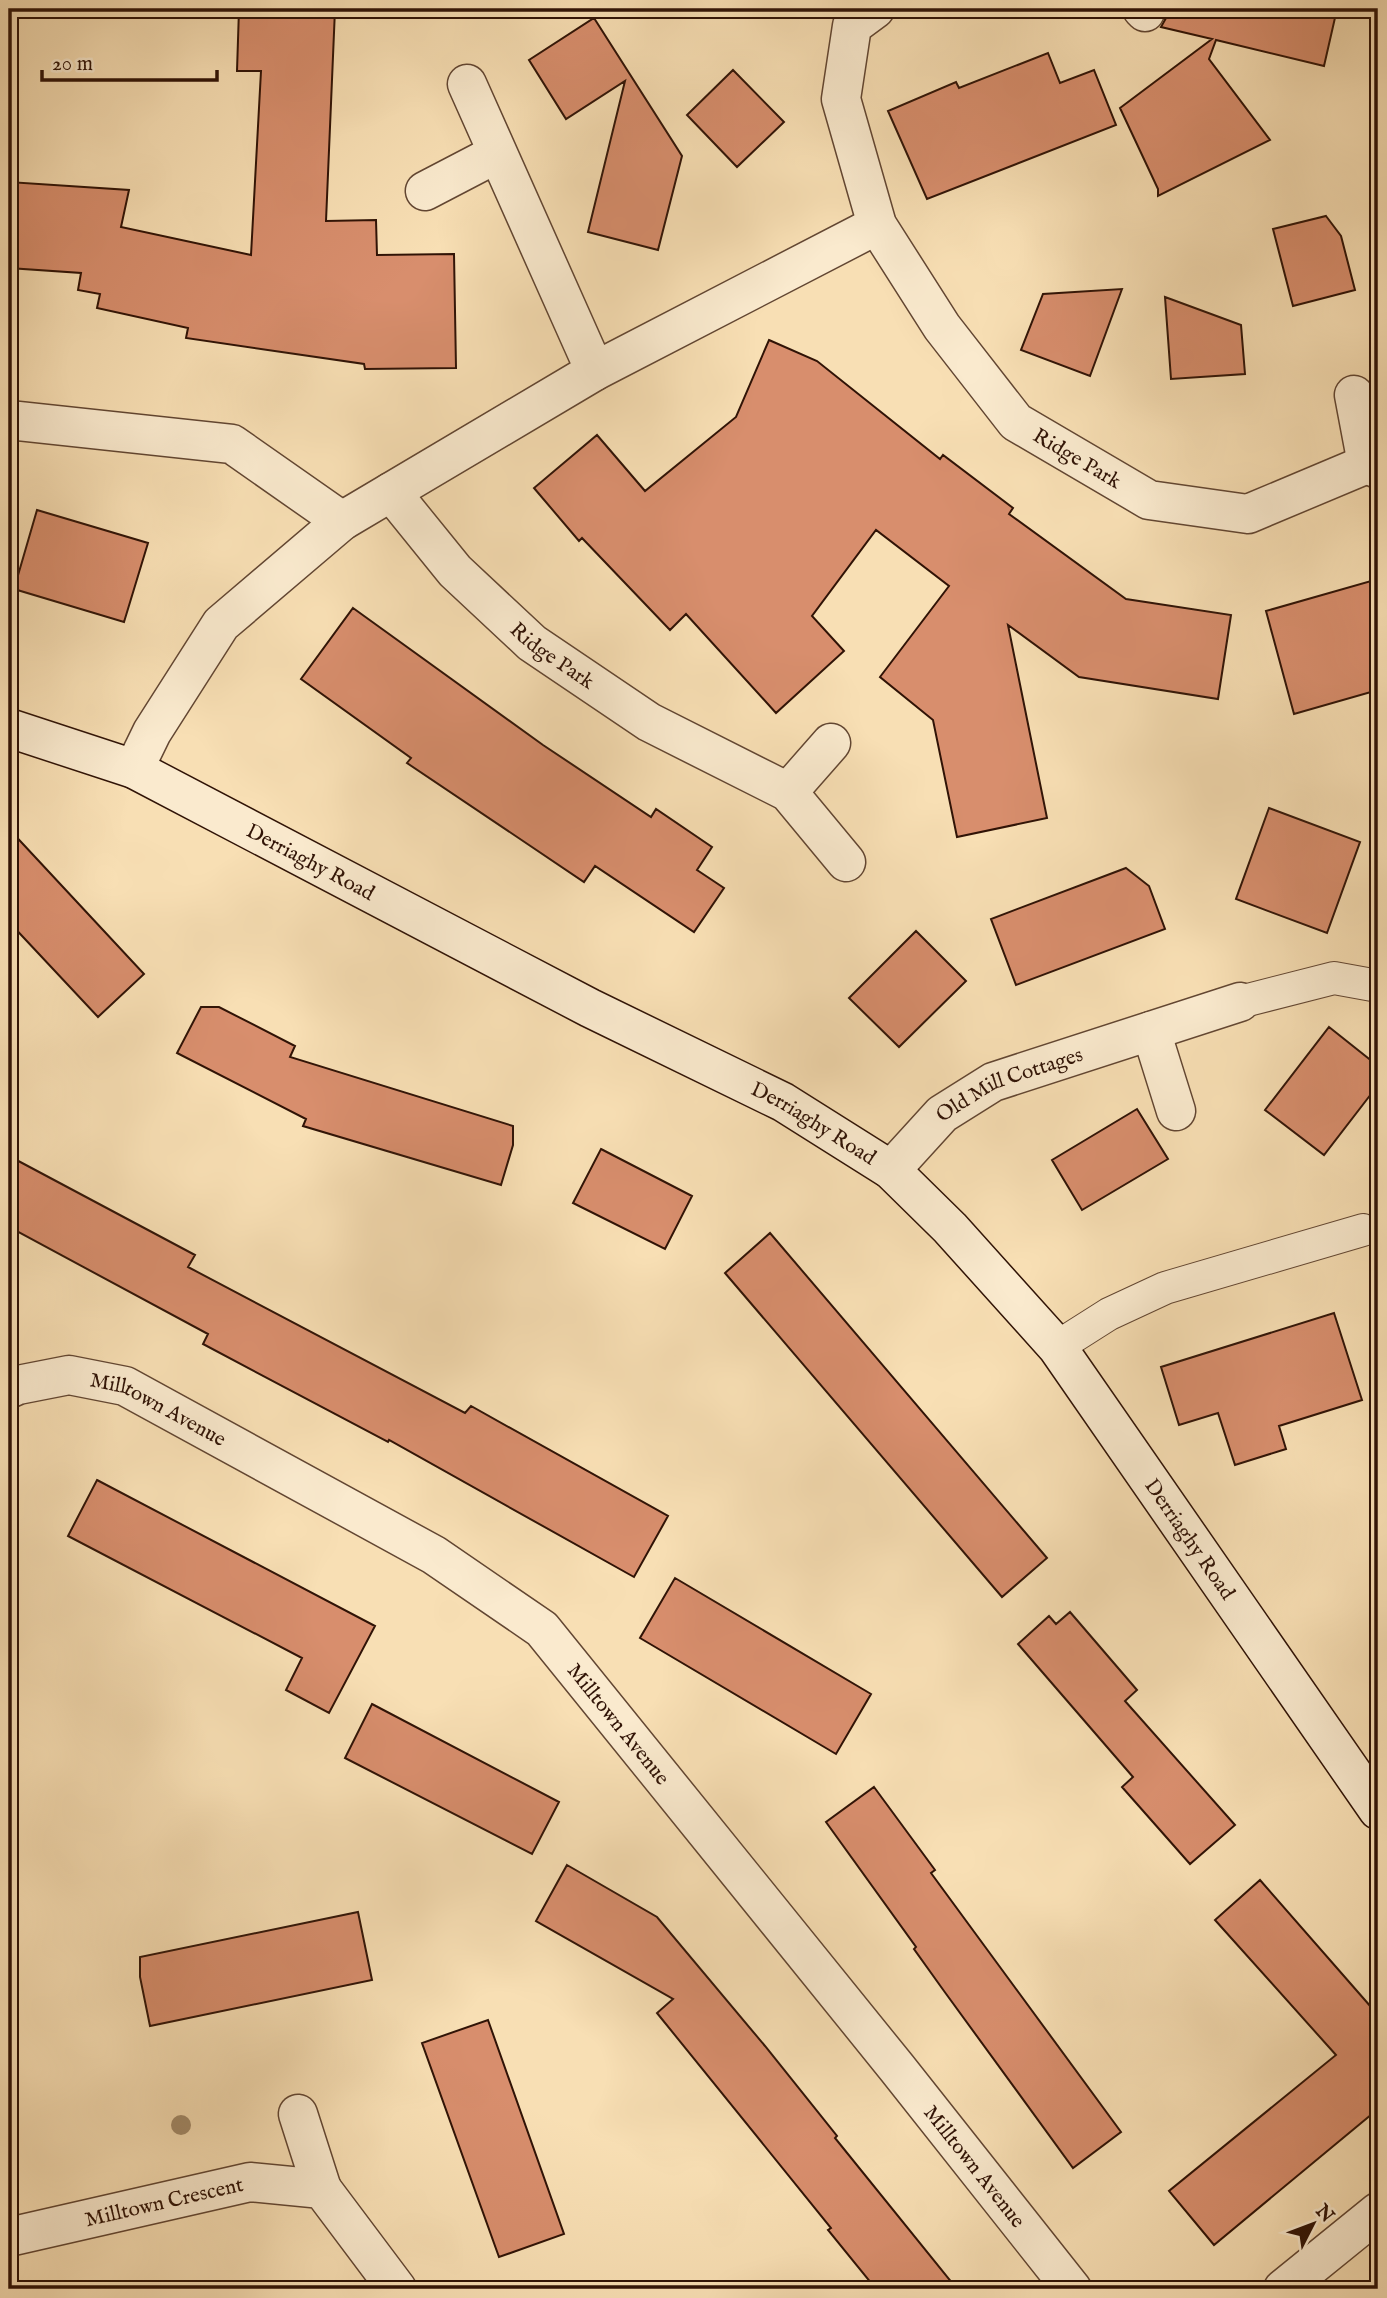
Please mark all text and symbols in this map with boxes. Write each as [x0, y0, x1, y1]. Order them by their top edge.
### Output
scale bar [42, 38, 217, 82]
text: 20 m [52, 51, 93, 78]
street label: Ridge Park [1027, 423, 1126, 496]
street label: Ridge Park [503, 617, 600, 697]
street label: Derriaghy Road [241, 818, 380, 908]
street label: Old Mill Cottages [931, 1042, 1086, 1129]
street label: Derriaghy Road [746, 1076, 881, 1172]
street label: Milltown Avenue [87, 1367, 231, 1454]
street label: Derriaghy Road [1137, 1474, 1241, 1606]
street label: Milltown Avenue [560, 1658, 675, 1791]
street label: Milltown Avenue [917, 2100, 1031, 2234]
street label: Milltown Crescent [83, 2172, 246, 2234]
north arrow [1278, 2190, 1348, 2260]
text: N [1309, 2199, 1339, 2229]

